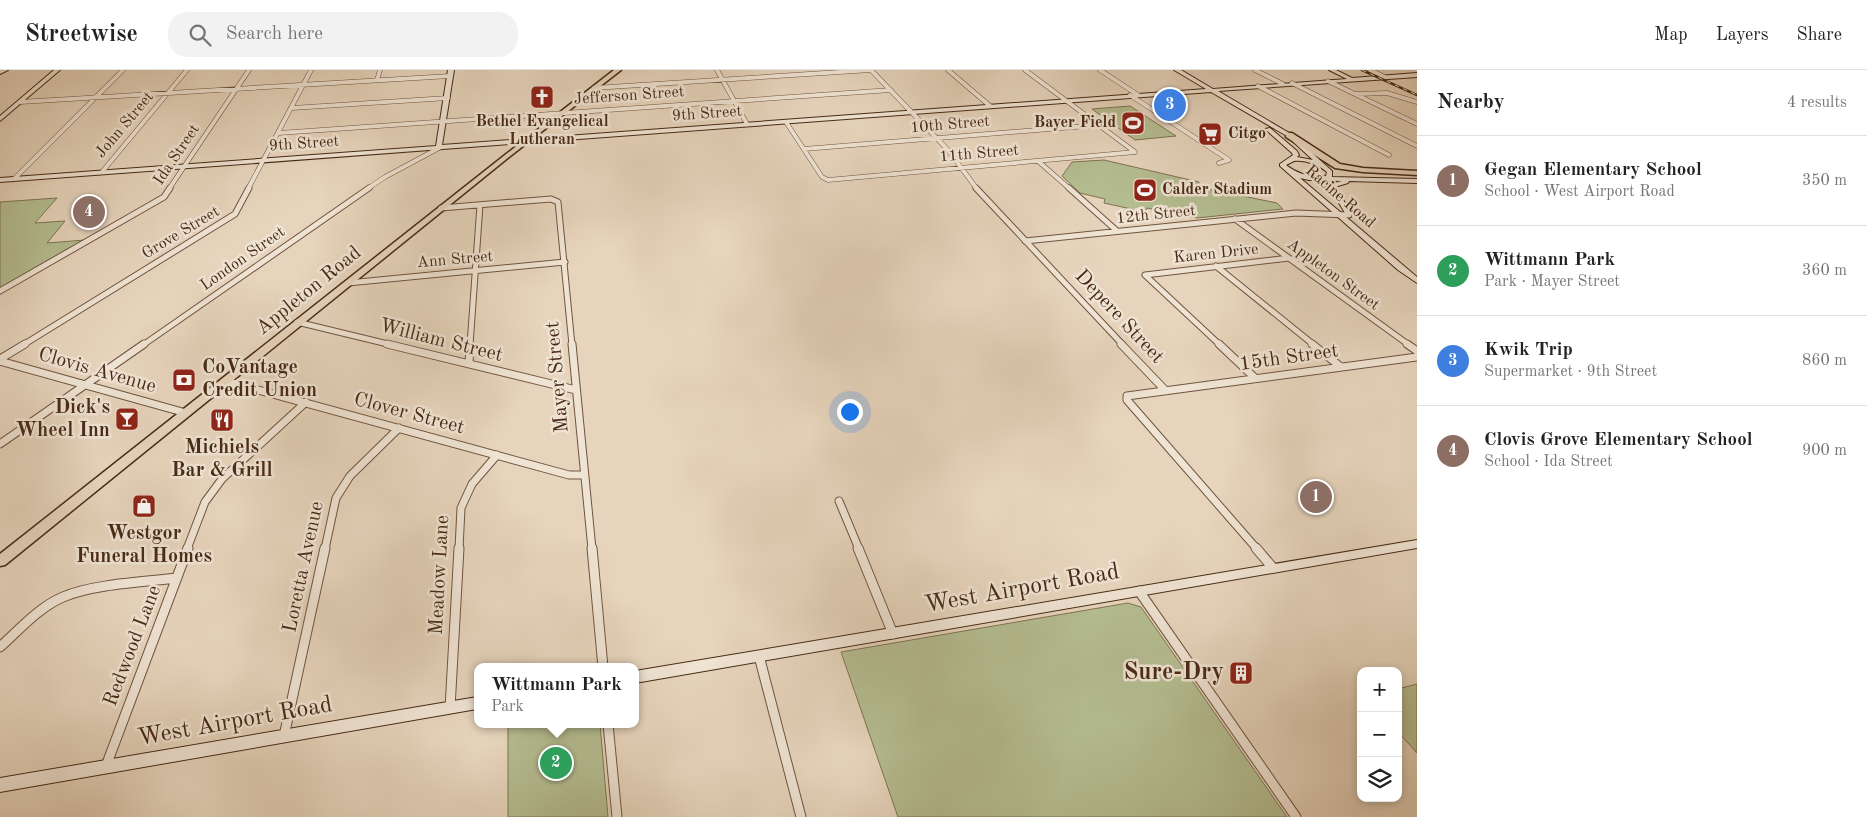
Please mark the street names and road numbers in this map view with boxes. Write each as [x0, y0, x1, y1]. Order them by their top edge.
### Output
street label: Jefferson Street [573, 84, 685, 108]
street label: John Street [93, 89, 157, 161]
street label: 9th Street [671, 104, 743, 124]
street label: 10th Street [910, 114, 991, 136]
street label: Ida Street [151, 121, 203, 188]
street label: 9th Street [268, 134, 340, 154]
street label: 11th Street [939, 143, 1020, 165]
street label: Racine Road [1302, 162, 1378, 232]
street label: Grove Street [139, 203, 223, 262]
street label: 12th Street [1116, 203, 1197, 227]
street label: London Street [198, 224, 289, 294]
street label: Appleton Street [1284, 236, 1382, 314]
street label: Karen Drive [1173, 242, 1259, 266]
street label: Appleton Road [253, 243, 365, 339]
street label: Ann Street [416, 249, 494, 271]
street label: Depere Street [1071, 266, 1167, 368]
street label: William Street [377, 316, 505, 366]
street label: Mayer Street [543, 320, 573, 434]
street label: 15th Street [1238, 341, 1340, 375]
street label: Clovis Avenue [36, 345, 158, 397]
street label: Clover Street [352, 390, 466, 438]
street label: Loretta Avenue [280, 500, 328, 634]
street label: Meadow Lane [427, 514, 453, 636]
street label: West Airport Road [923, 560, 1121, 618]
street label: Redwood Lane [101, 583, 165, 709]
street label: West Airport Road [136, 693, 334, 751]

